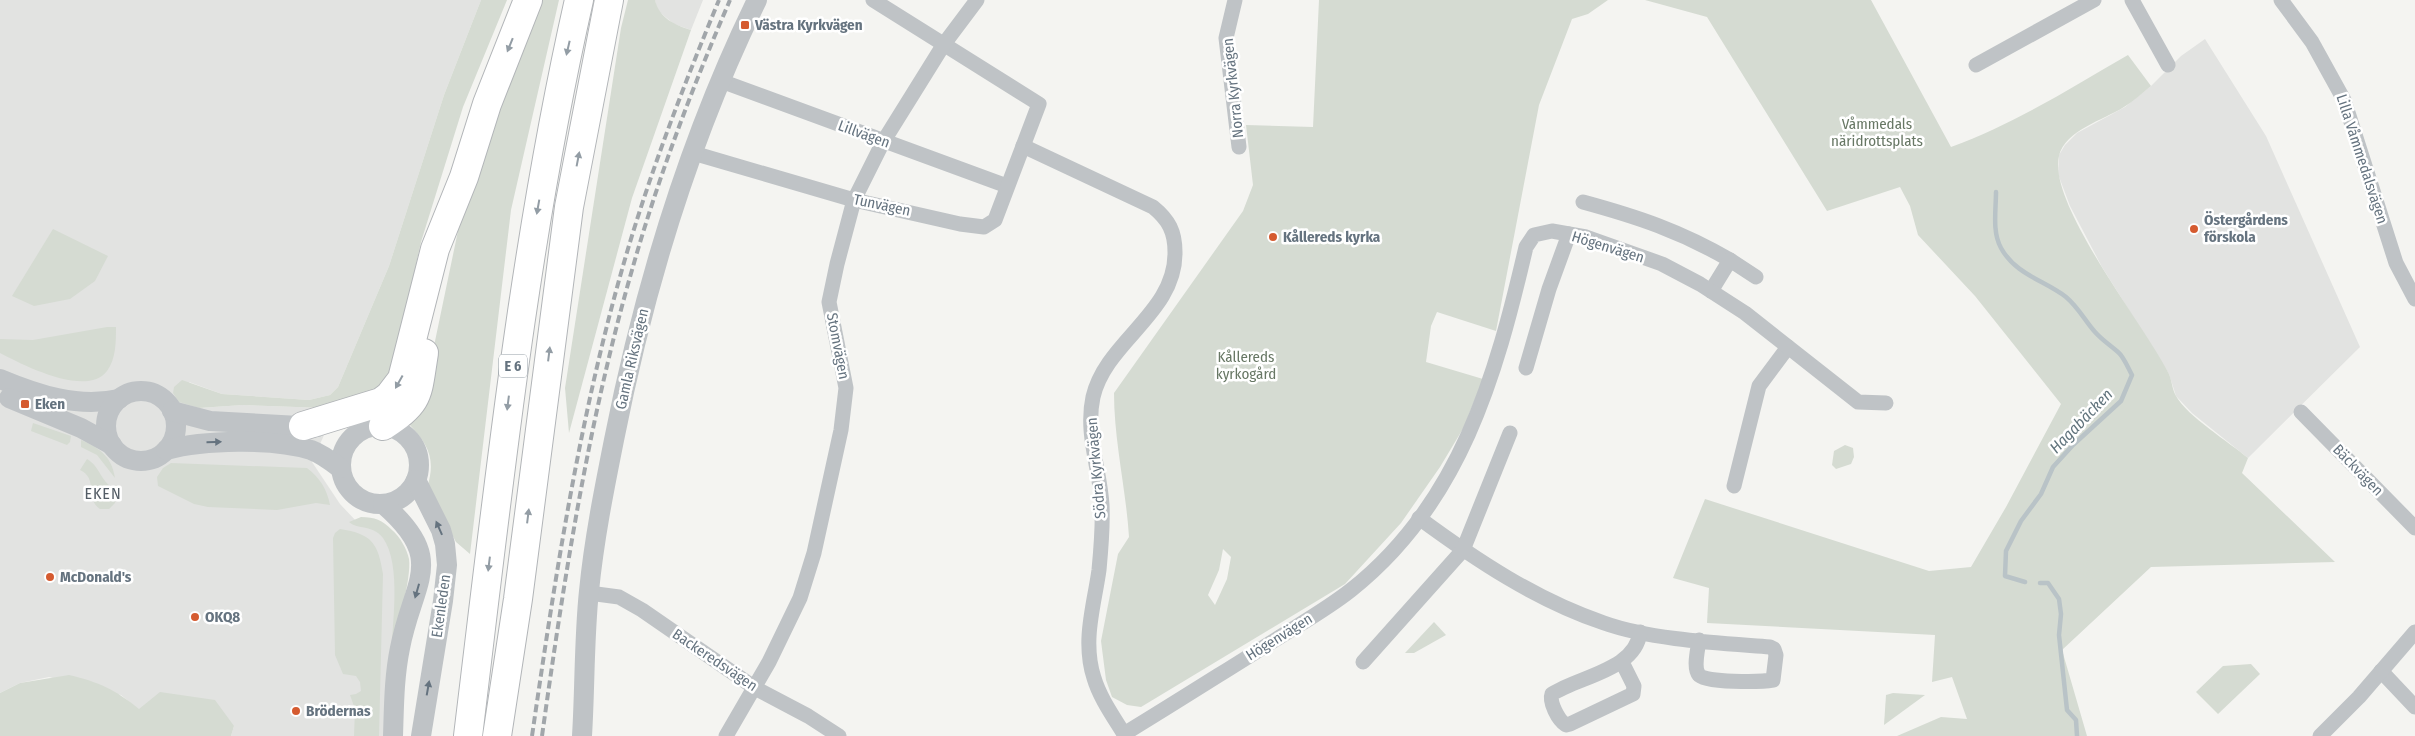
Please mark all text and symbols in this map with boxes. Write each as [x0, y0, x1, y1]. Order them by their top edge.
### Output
place label: Västra Kyrkvägen [754, 16, 863, 34]
marker: Västra Kyrkvägen [739, 19, 751, 31]
street label: Norra Kyrkvägen [1219, 37, 1247, 139]
one-way arrow [506, 38, 514, 52]
one-way arrow [564, 40, 572, 55]
street label: Lilla Våmmedalsvägen [2333, 92, 2391, 226]
park label: Våmmedals näridrottsplats [1831, 115, 1923, 150]
street label: Lillvägen [836, 116, 892, 152]
one-way arrow [574, 151, 582, 167]
street label: Tunvägen [852, 190, 912, 220]
one-way arrow [533, 200, 541, 216]
place label: Östergårdens förskola [2204, 211, 2288, 246]
marker: Östergårdens förskola [2188, 223, 2200, 235]
street label: Högenvägen [1570, 227, 1646, 267]
place label: Kållereds kyrka [1283, 228, 1381, 246]
marker: Kållereds kyrka [1267, 231, 1279, 243]
street label: Gamla Riksvägen [612, 307, 652, 411]
street label: Stomvägen [823, 311, 853, 381]
one-way arrow [545, 346, 553, 362]
park label: Kållereds kyrkogård [1216, 348, 1276, 383]
road number: E 6 [499, 354, 527, 378]
one-way arrow [395, 375, 403, 389]
water label: Hagabäcken [2046, 385, 2116, 457]
place label: Eken [35, 395, 65, 413]
one-way arrow [504, 395, 512, 411]
marker: Eken [19, 398, 31, 410]
street label: Södra Kyrkvägen [1083, 417, 1109, 519]
one-way arrow [206, 438, 222, 446]
street label: Bäckvägen [2329, 440, 2387, 500]
district label: EKEN [84, 484, 122, 503]
one-way arrow [524, 507, 532, 523]
one-way arrow [434, 521, 442, 535]
one-way arrow [485, 556, 493, 572]
place label: McDonald's [60, 568, 132, 586]
marker: McDonald's [44, 571, 56, 583]
street label: Ekenleden [428, 573, 454, 639]
one-way arrow [412, 583, 420, 598]
place label: OKQ8 [205, 608, 240, 626]
street label: Högenvägen [1243, 610, 1315, 664]
marker: OKQ8 [189, 611, 201, 623]
street label: Backeredsvägen [669, 625, 761, 695]
one-way arrow [425, 679, 433, 695]
place label: Brödernas [306, 702, 371, 720]
marker: Brödernas [290, 705, 302, 717]

